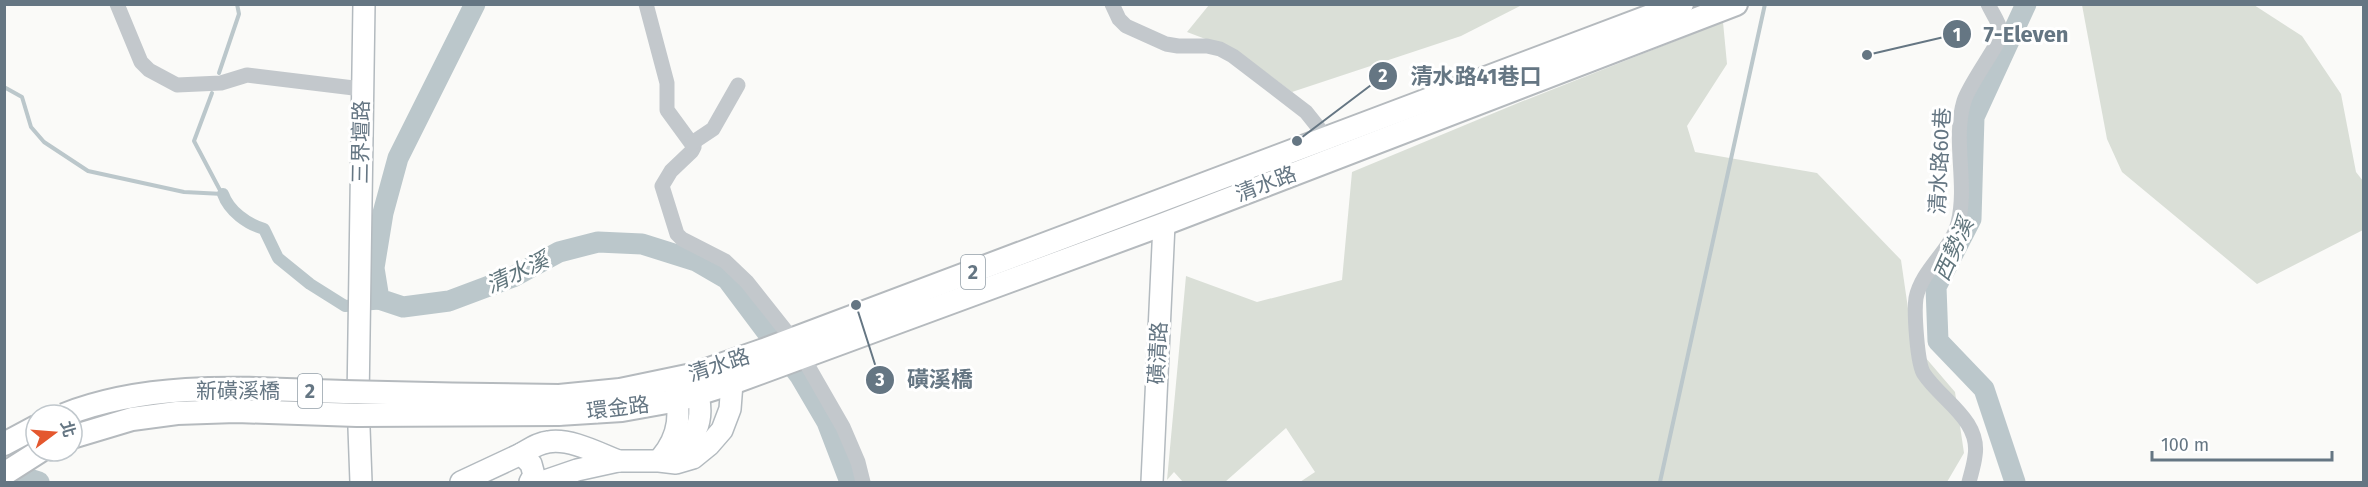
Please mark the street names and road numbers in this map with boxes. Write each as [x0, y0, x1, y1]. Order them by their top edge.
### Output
street label: 三界壇路 [347, 100, 375, 184]
street label: 清水路60巷 [1924, 107, 1956, 215]
street label: 清水路 [1232, 161, 1300, 207]
road number: 2 [961, 255, 985, 289]
street label: 磺清路 [1143, 321, 1173, 385]
street label: 清水路 [685, 343, 753, 387]
road number: 2 [298, 374, 322, 408]
street label: 新磺溪橋 [196, 378, 280, 404]
street label: 環金路 [585, 391, 651, 425]

